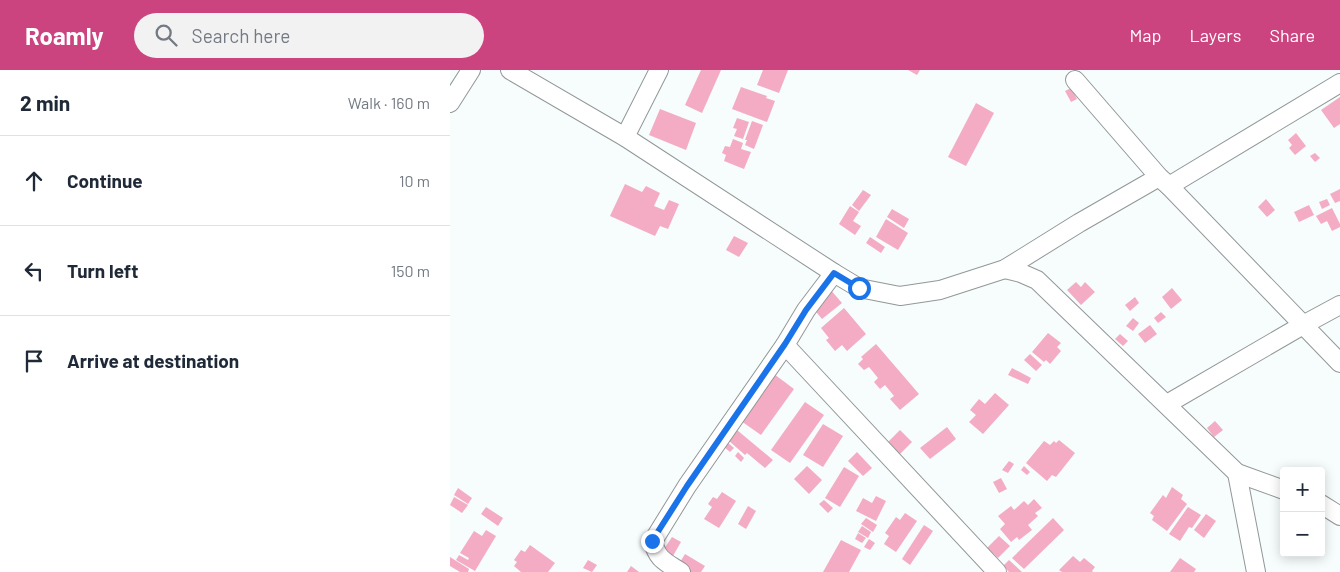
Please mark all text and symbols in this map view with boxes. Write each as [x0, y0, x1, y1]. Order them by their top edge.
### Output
search box [134, 13, 484, 58]
text: Roamly [25, 21, 104, 50]
icon: search [152, 21, 180, 49]
text: Search here [192, 24, 290, 47]
text: Map [1129, 24, 1161, 46]
text: Layers [1189, 24, 1242, 46]
text: Share [1270, 24, 1315, 46]
text: 2 min [20, 90, 70, 115]
text: Walk · 160 m [348, 93, 430, 112]
icon: ahead [20, 167, 48, 195]
text: Continue [67, 169, 143, 192]
text: 10 m [399, 171, 430, 190]
icon: left [20, 257, 48, 285]
text: Turn left [67, 259, 138, 282]
text: 150 m [391, 261, 430, 280]
route start [848, 277, 871, 300]
icon: arrive [20, 347, 48, 375]
text: Arrive at destination [67, 349, 239, 372]
map controls [1280, 467, 1325, 557]
button: + [1280, 467, 1325, 512]
button: − [1280, 512, 1325, 557]
route end [641, 530, 664, 553]

